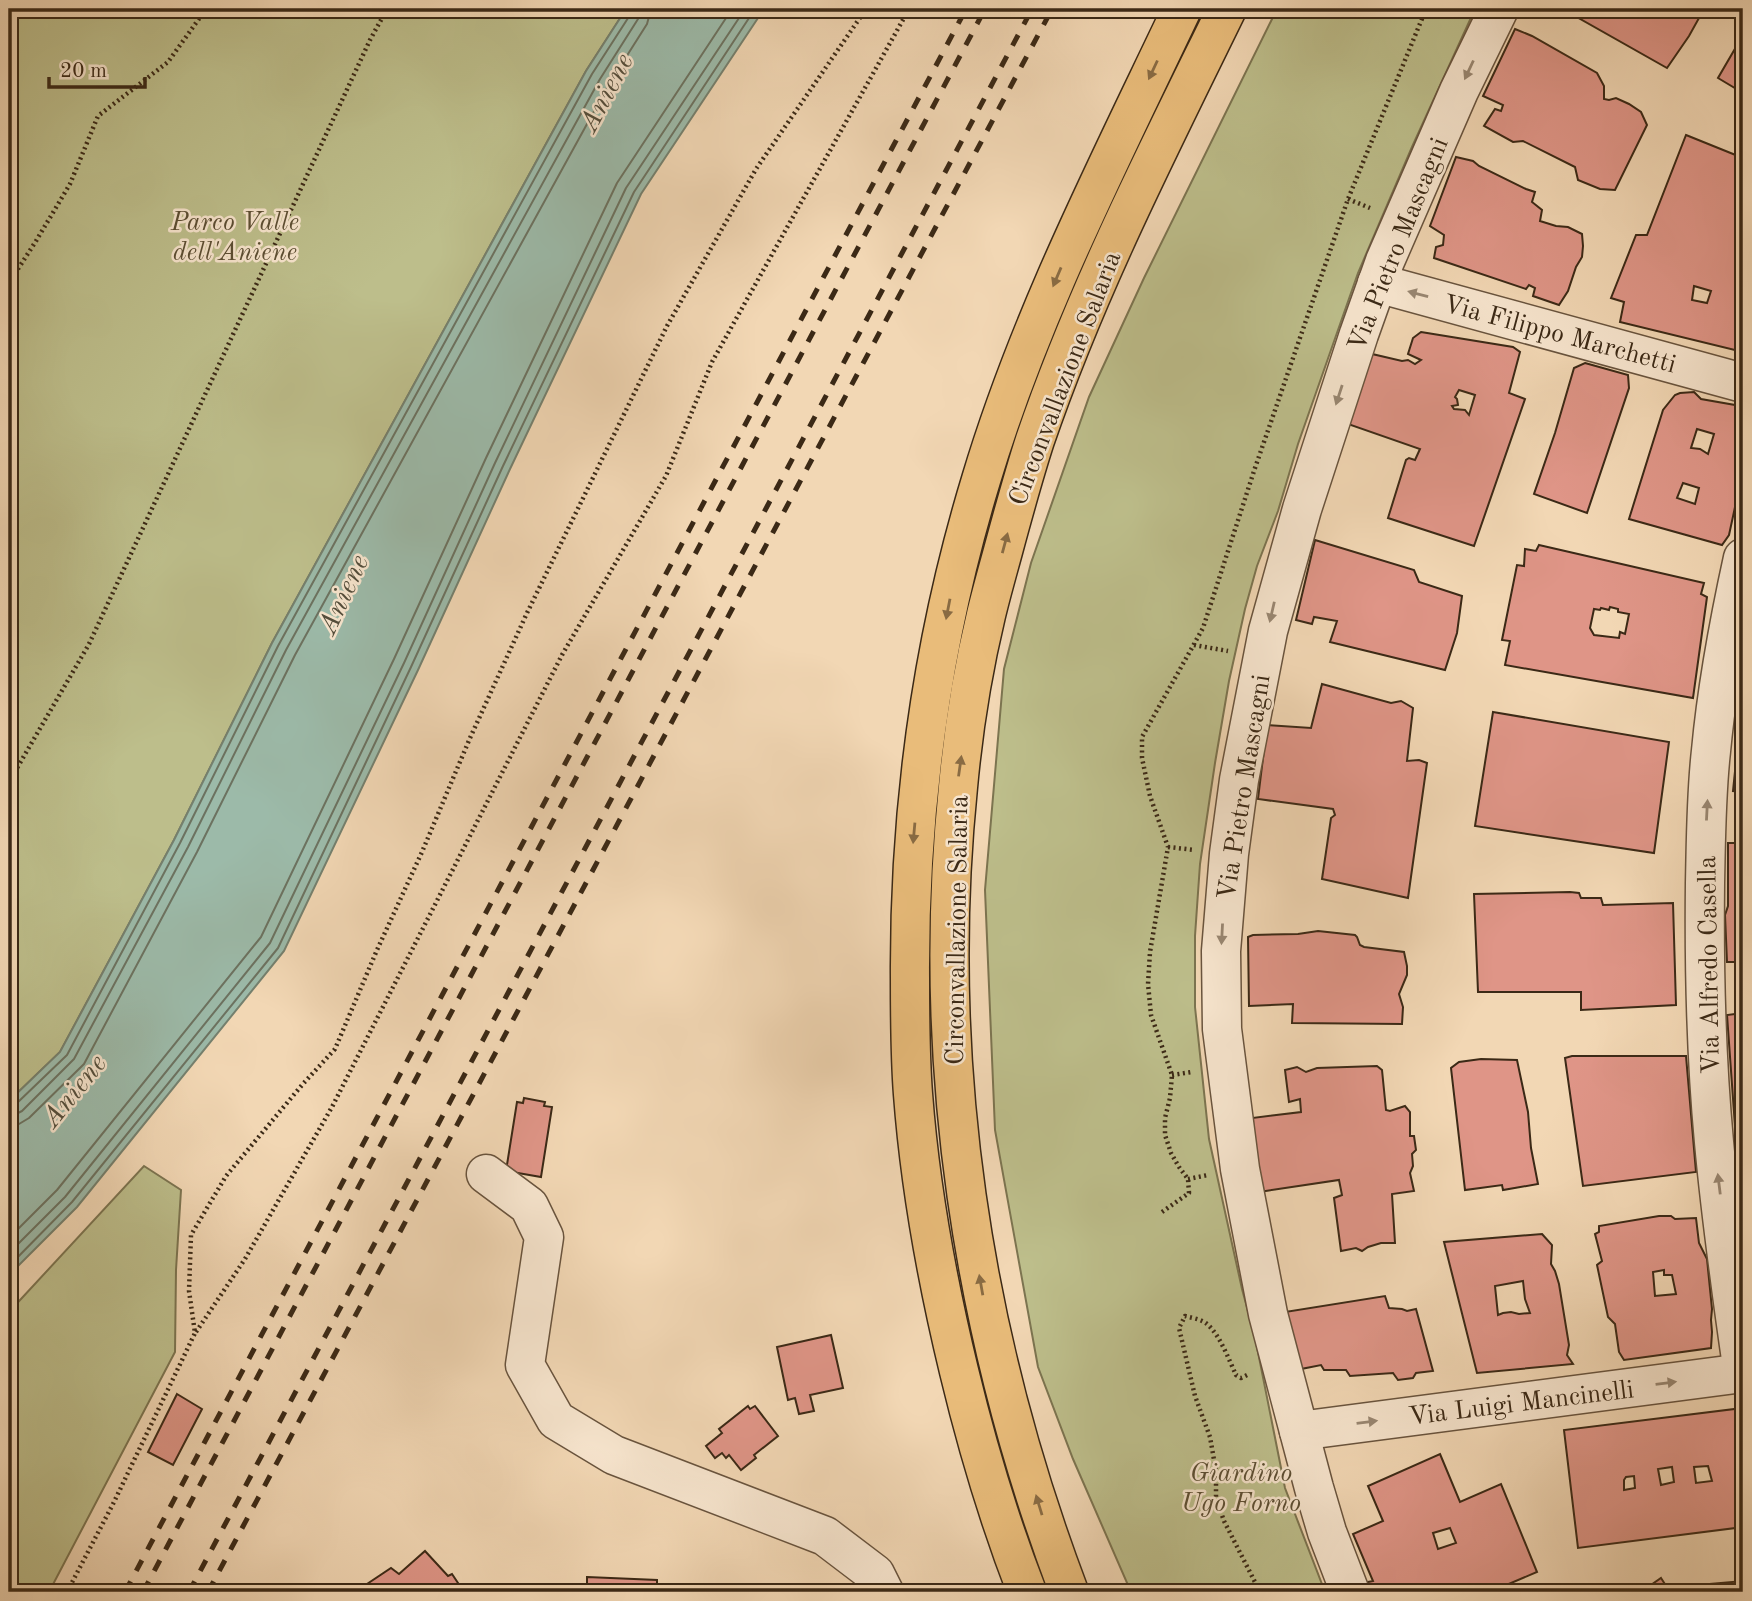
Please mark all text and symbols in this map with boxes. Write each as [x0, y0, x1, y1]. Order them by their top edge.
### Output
scale bar [49, 46, 145, 90]
water label: Aniene [574, 49, 640, 139]
one-way arrow [1147, 60, 1159, 80]
one-way arrow [1463, 60, 1475, 80]
text: 20 m [60, 61, 107, 82]
street label: Via Pietro Mascagni [1344, 134, 1454, 355]
park label: Parco Valle dell'Aniene [170, 210, 299, 266]
street label: Circonvallazione Salaria [1005, 248, 1126, 509]
one-way arrow [1051, 266, 1062, 287]
one-way arrow [1407, 288, 1428, 298]
street label: Via Filippo Marchetti [1440, 291, 1679, 379]
one-way arrow [1333, 385, 1344, 406]
one-way arrow [1000, 532, 1011, 554]
water label: Aniene [313, 551, 375, 641]
one-way arrow [942, 598, 953, 620]
one-way arrow [1267, 601, 1278, 623]
street label: Via Pietro Mascagni [1214, 673, 1276, 902]
one-way arrow [955, 755, 966, 777]
street label: Circonvallazione Salaria [943, 795, 973, 1065]
one-way arrow [1702, 799, 1713, 821]
one-way arrow [908, 823, 919, 845]
street label: Via Alfredo Casella [1695, 855, 1725, 1074]
one-way arrow [1216, 923, 1227, 945]
water label: Aniene [37, 1050, 113, 1135]
one-way arrow [1714, 1173, 1725, 1195]
one-way arrow [975, 1274, 986, 1296]
street label: Via Luigi Mancinelli [1407, 1377, 1635, 1431]
one-way arrow [1655, 1378, 1677, 1389]
one-way arrow [1356, 1417, 1378, 1428]
park label: Giardino Ugo Forno [1181, 1461, 1301, 1517]
one-way arrow [1033, 1494, 1044, 1515]

